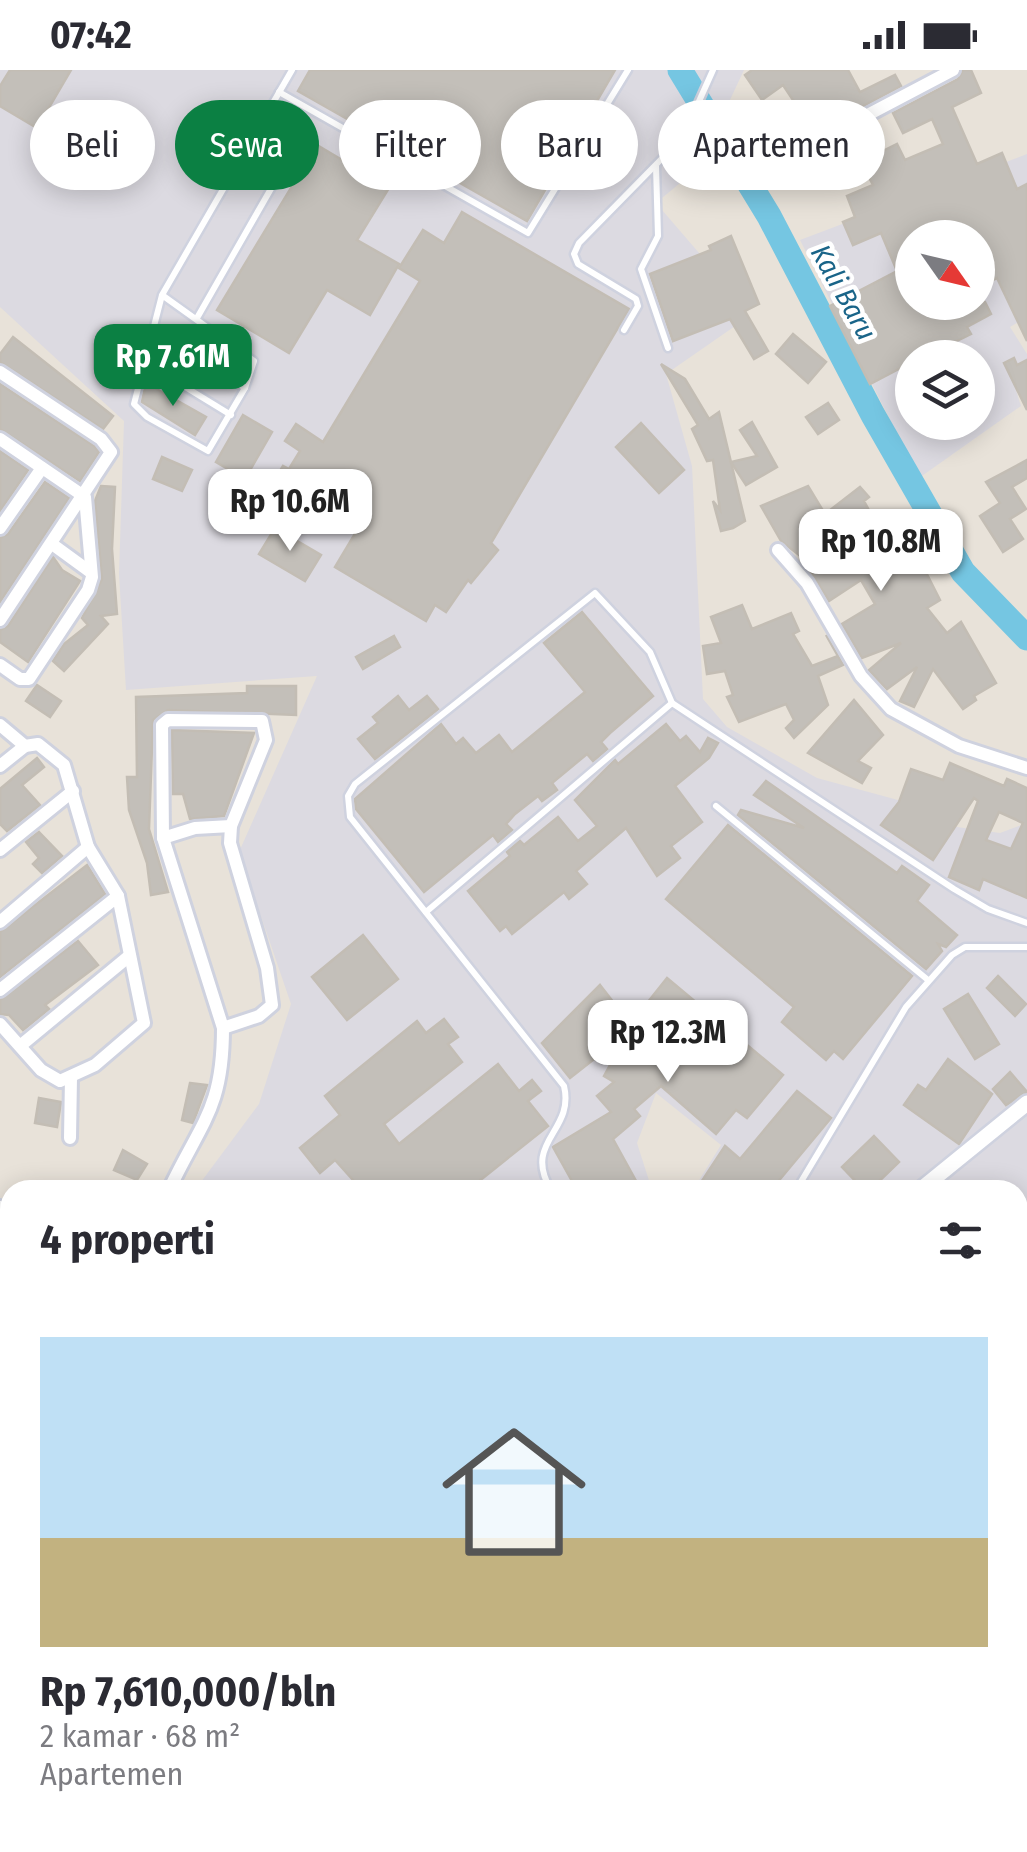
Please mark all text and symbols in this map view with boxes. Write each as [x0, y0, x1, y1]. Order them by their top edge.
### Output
text: 07:42 [50, 12, 131, 58]
chip: Beli [30, 100, 155, 190]
chip: Sewa [175, 100, 319, 190]
chip: Filter [339, 100, 481, 190]
chip: Baru [501, 100, 638, 190]
chip: Apartemen [658, 100, 885, 190]
north arrow [895, 220, 995, 320]
map controls [895, 220, 995, 440]
water label: Kali Baru [804, 239, 883, 346]
pin: Rp 7.61M [70, 324, 276, 409]
text: Rp 7.61M [116, 337, 230, 375]
button: layers [895, 340, 995, 440]
pin: Rp 10.6M [187, 469, 393, 554]
text: Rp 10.6M [230, 482, 350, 520]
pin: Rp 10.8M [778, 509, 984, 594]
text: Rp 10.8M [821, 522, 941, 560]
pin: Rp 12.3M [565, 1000, 771, 1085]
text: Rp 12.3M [610, 1013, 726, 1051]
icon: filters [933, 1213, 988, 1268]
text: 4 properti [40, 1215, 215, 1265]
icon: home [424, 1402, 604, 1582]
text: Rp 7,610,000/bln [40, 1667, 336, 1717]
text: 2 kamar · 68 m² [40, 1717, 240, 1755]
text: Apartemen [40, 1755, 184, 1793]

